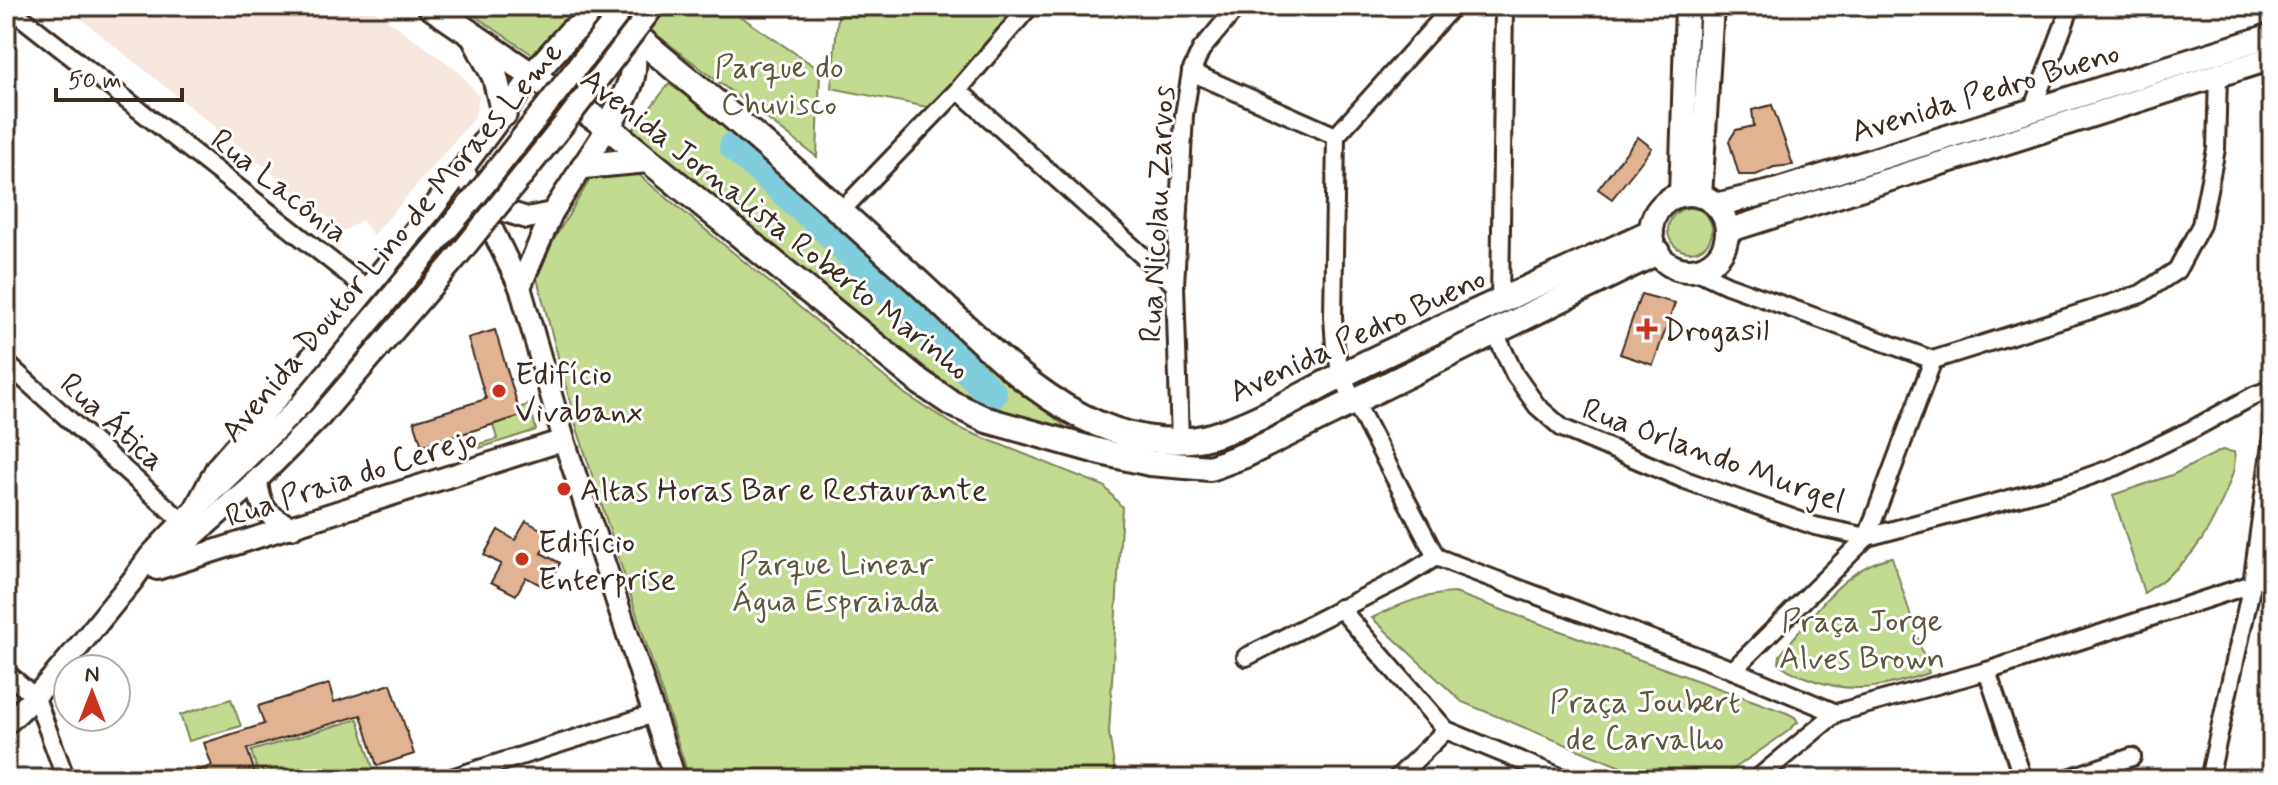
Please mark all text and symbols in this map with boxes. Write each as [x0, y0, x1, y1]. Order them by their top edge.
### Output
street label: Avenida Pedro Bueno [1846, 32, 2125, 154]
street label: Avenida Doutor Lino de Moraes Leme [212, 33, 573, 452]
park label: Parque do Chuvisco [714, 47, 844, 126]
scale bar [56, 52, 182, 102]
street label: Avenida Jornalista Roberto Marinho [571, 59, 978, 390]
text: 50 m [68, 66, 122, 97]
street label: Rua Nicolau Zarvos [1130, 85, 1186, 344]
street label: Rua Lacônia [201, 120, 356, 254]
street label: Avenida Pedro Bueno [1223, 258, 1493, 414]
place label: Drogasil [1663, 310, 1769, 352]
marker: Drogasil [1638, 320, 1656, 338]
place label: Edifício Vivabanx [515, 354, 643, 433]
street label: Rua Ática [50, 364, 173, 481]
marker: Edifício Vivabanx [490, 382, 508, 400]
street label: Rua Orlando Murgel [1576, 389, 1851, 523]
street label: Rua Praia do Cerejo [220, 417, 483, 538]
place label: Altas Horas Bar e Restaurante [580, 470, 987, 512]
marker: Altas Horas Bar e Restaurante [555, 480, 573, 498]
place label: Edifício Enterprise [538, 522, 676, 601]
park label: Parque Linear Água Espraiada [732, 544, 940, 623]
marker: Edifício Enterprise [513, 550, 531, 568]
park label: Praça Jorge Alves Brown [1779, 601, 1945, 680]
north arrow [52, 653, 132, 733]
text: N [85, 661, 99, 689]
park label: Praça Joubert de Carvalho [1550, 682, 1740, 761]

